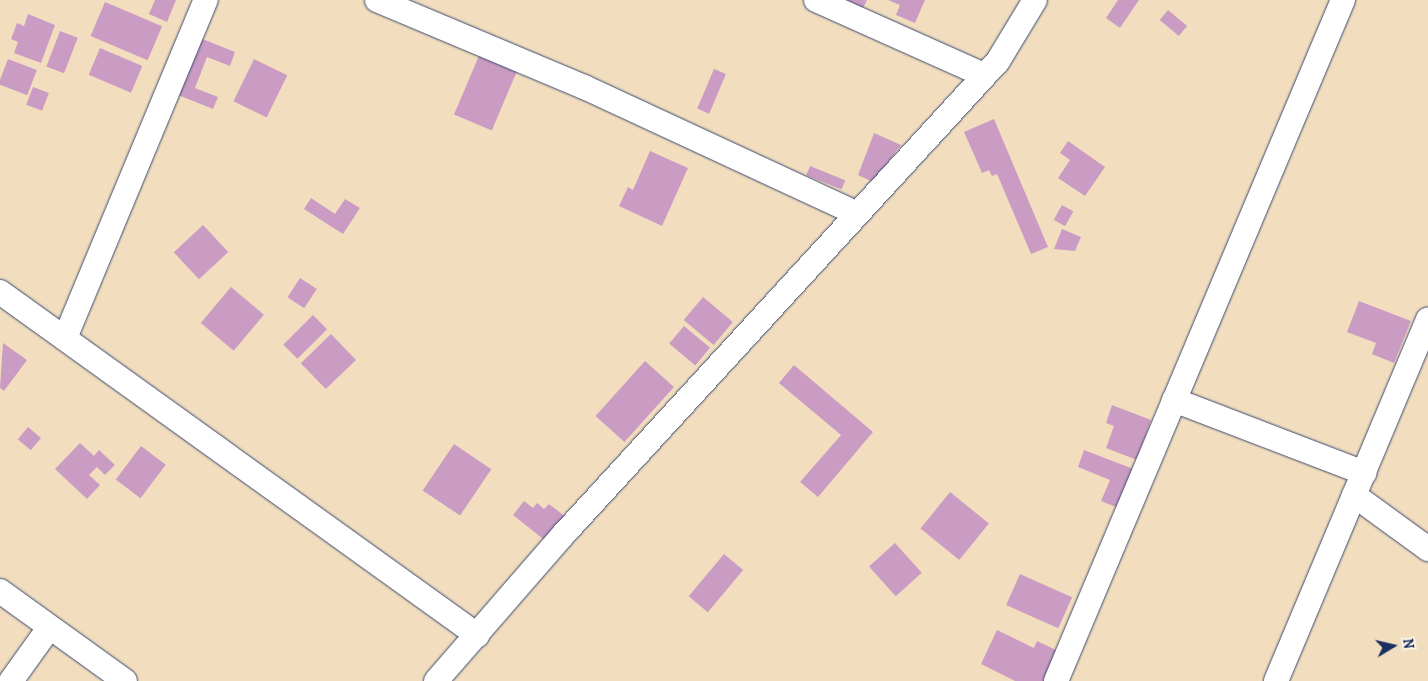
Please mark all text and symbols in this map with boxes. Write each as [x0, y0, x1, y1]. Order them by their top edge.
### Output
north arrow [1368, 621, 1418, 671]
text: N [1398, 637, 1418, 650]

